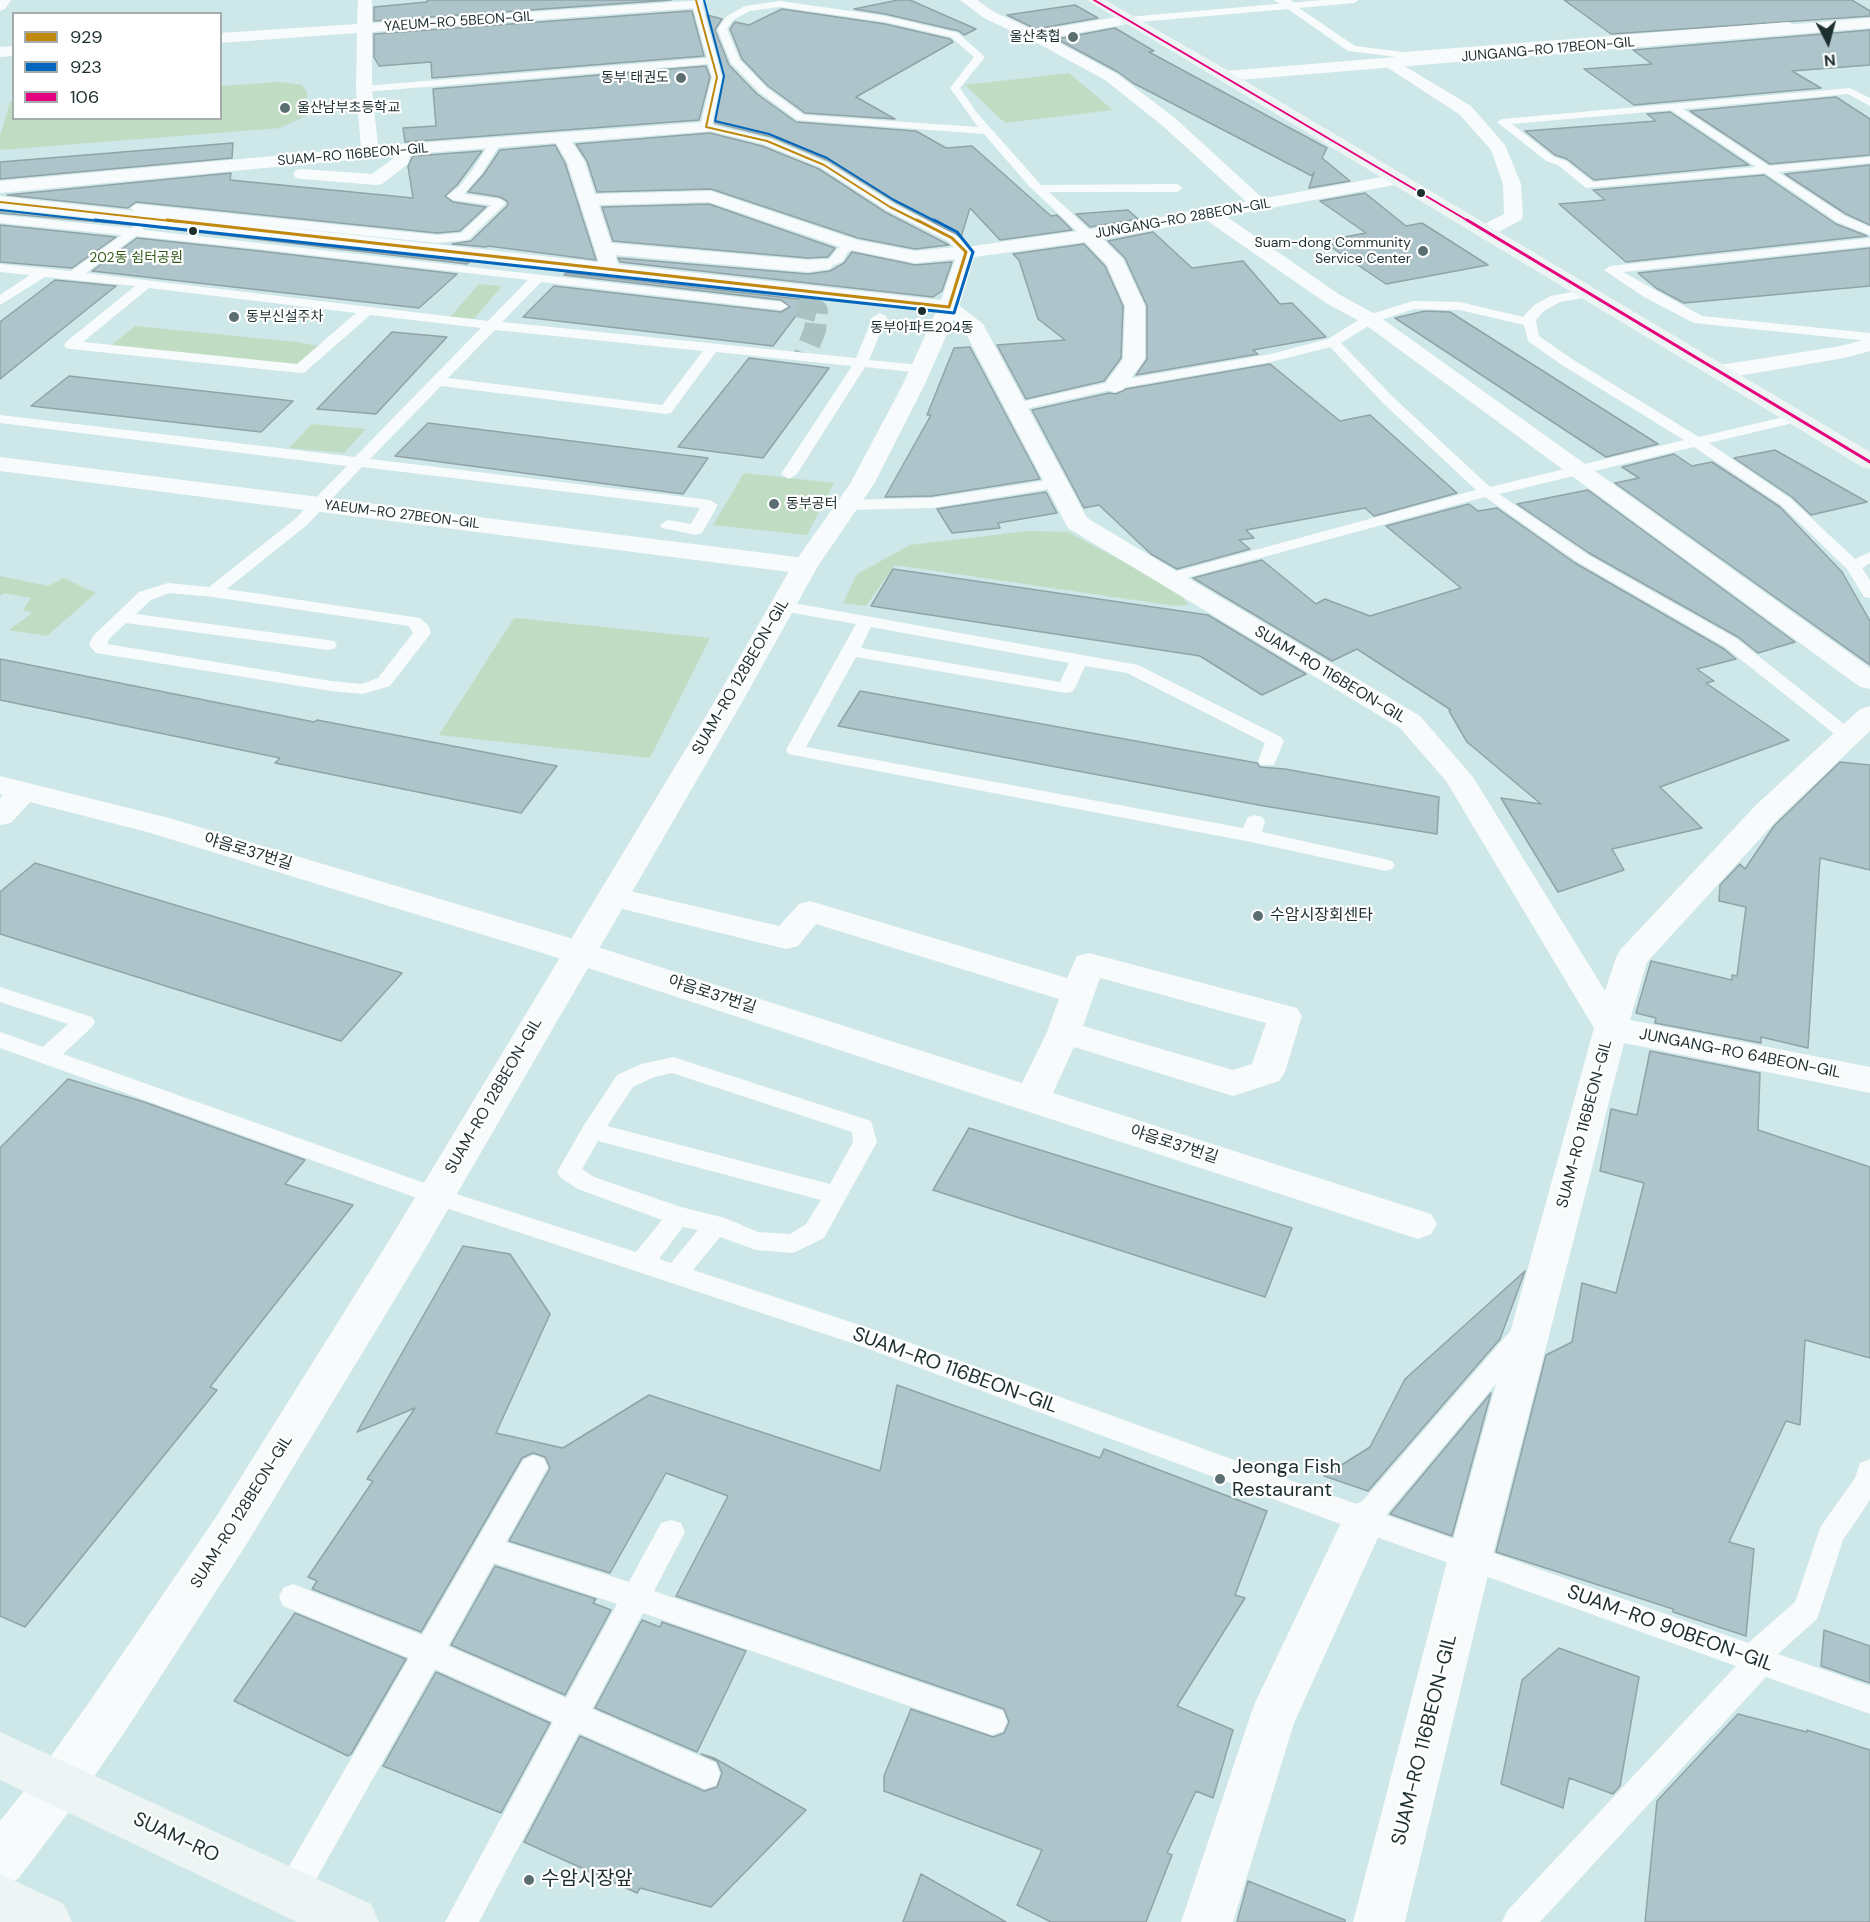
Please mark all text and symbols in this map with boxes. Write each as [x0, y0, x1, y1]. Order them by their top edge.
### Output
street label: YAEUM-RO 5BEON-GIL [384, 8, 534, 36]
legend [12, 12, 222, 120]
north arrow [1798, 12, 1858, 72]
text: 929 [70, 25, 103, 49]
place label: 울산축협 [1009, 29, 1061, 45]
marker: 울산축협 [1066, 30, 1080, 44]
street label: JUNGANG-RO 17BEON-GIL [1461, 34, 1635, 66]
text: N [1823, 49, 1837, 71]
text: 923 [70, 55, 102, 79]
place label: 동부 태권도 [601, 70, 669, 86]
marker: 동부 태권도 [674, 71, 688, 85]
text: 106 [70, 85, 99, 109]
place label: 울산남부초등학교 [297, 100, 400, 116]
marker: 울산남부초등학교 [278, 101, 292, 115]
street label: SUAM-RO 116BEON-GIL [277, 140, 429, 170]
unlabelled marker [1415, 187, 1427, 199]
street label: JUNGANG-RO 28BEON-GIL [1094, 195, 1272, 243]
unlabelled marker [187, 225, 199, 237]
place label: Suam-dong Community Service Center [1255, 235, 1411, 268]
marker: Suam-dong Community Service Center [1416, 244, 1430, 258]
park label: 202동 쉼터공원 [89, 250, 183, 266]
marker: 동부아파트204동 [916, 305, 928, 317]
place label: 동부신설주차 [246, 309, 323, 325]
marker: 동부신설주차 [227, 310, 241, 324]
place label: 동부아파트204동 [870, 320, 974, 336]
place label: 동부공터 [786, 496, 838, 512]
street label: YAEUM-RO 27BEON-GIL [323, 497, 481, 533]
marker: 동부공터 [767, 497, 781, 511]
street label: SUAM-RO 128BEON-GIL [688, 596, 794, 758]
street label: SUAM-RO 116BEON-GIL [1251, 622, 1409, 728]
street label: 야음로37번길 [202, 829, 294, 875]
place label: 수암시장회센타 [1270, 906, 1373, 926]
marker: 수암시장회센타 [1251, 909, 1265, 923]
street label: 야음로37번길 [666, 972, 758, 1018]
street label: SUAM-RO 128BEON-GIL [441, 1015, 547, 1177]
street label: JUNGANG-RO 64BEON-GIL [1637, 1025, 1843, 1083]
street label: SUAM-RO 116BEON-GIL [1553, 1038, 1617, 1210]
street label: 야음로37번길 [1128, 1122, 1220, 1168]
street label: SUAM-RO 116BEON-GIL [849, 1323, 1061, 1419]
street label: SUAM-RO 128BEON-GIL [187, 1432, 297, 1592]
place label: Jeonga Fish Restaurant [1232, 1456, 1341, 1503]
marker: Jeonga Fish Restaurant [1213, 1472, 1227, 1486]
street label: SUAM-RO 90BEON-GIL [1564, 1580, 1776, 1678]
street label: SUAM-RO 116BEON-GIL [1387, 1632, 1463, 1848]
street label: SUAM-RO [129, 1808, 223, 1868]
place label: 수암시장앞 [541, 1868, 633, 1892]
marker: 수암시장앞 [522, 1873, 536, 1887]

